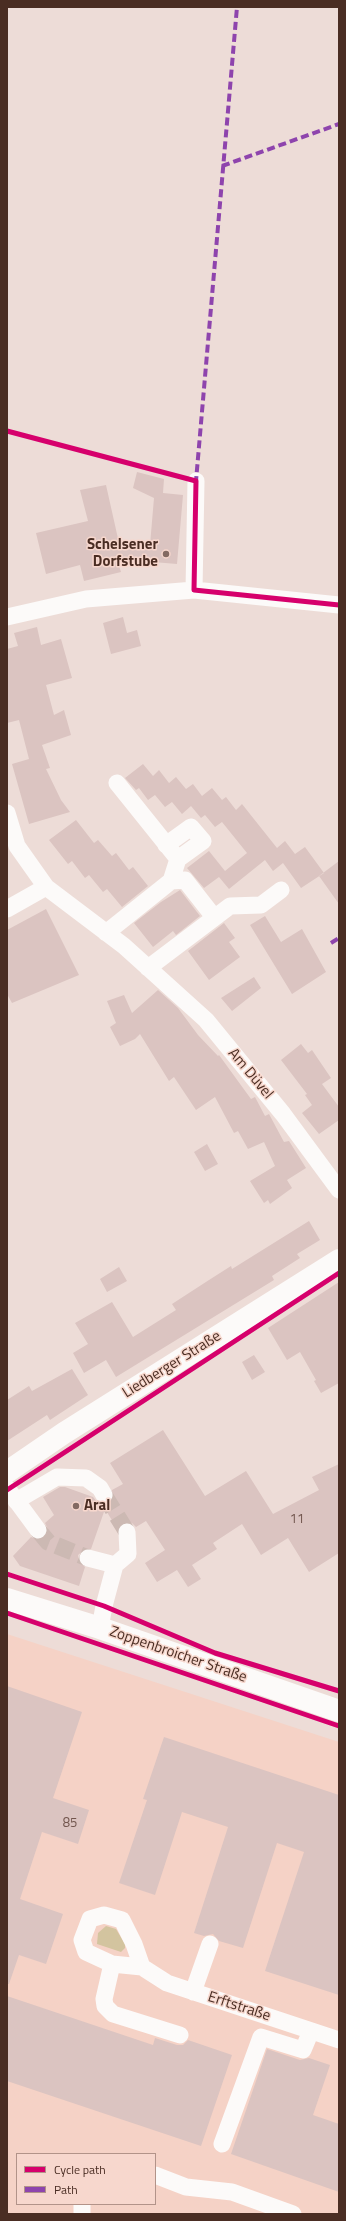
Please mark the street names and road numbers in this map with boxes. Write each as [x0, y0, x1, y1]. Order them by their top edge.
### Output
street label: Am Düvel [224, 1045, 276, 1103]
street label: Liedberger Straße [120, 1328, 224, 1402]
street label: Zoppenbroicher Straße [107, 1623, 249, 1687]
street label: Erftstraße [205, 1988, 273, 2026]

